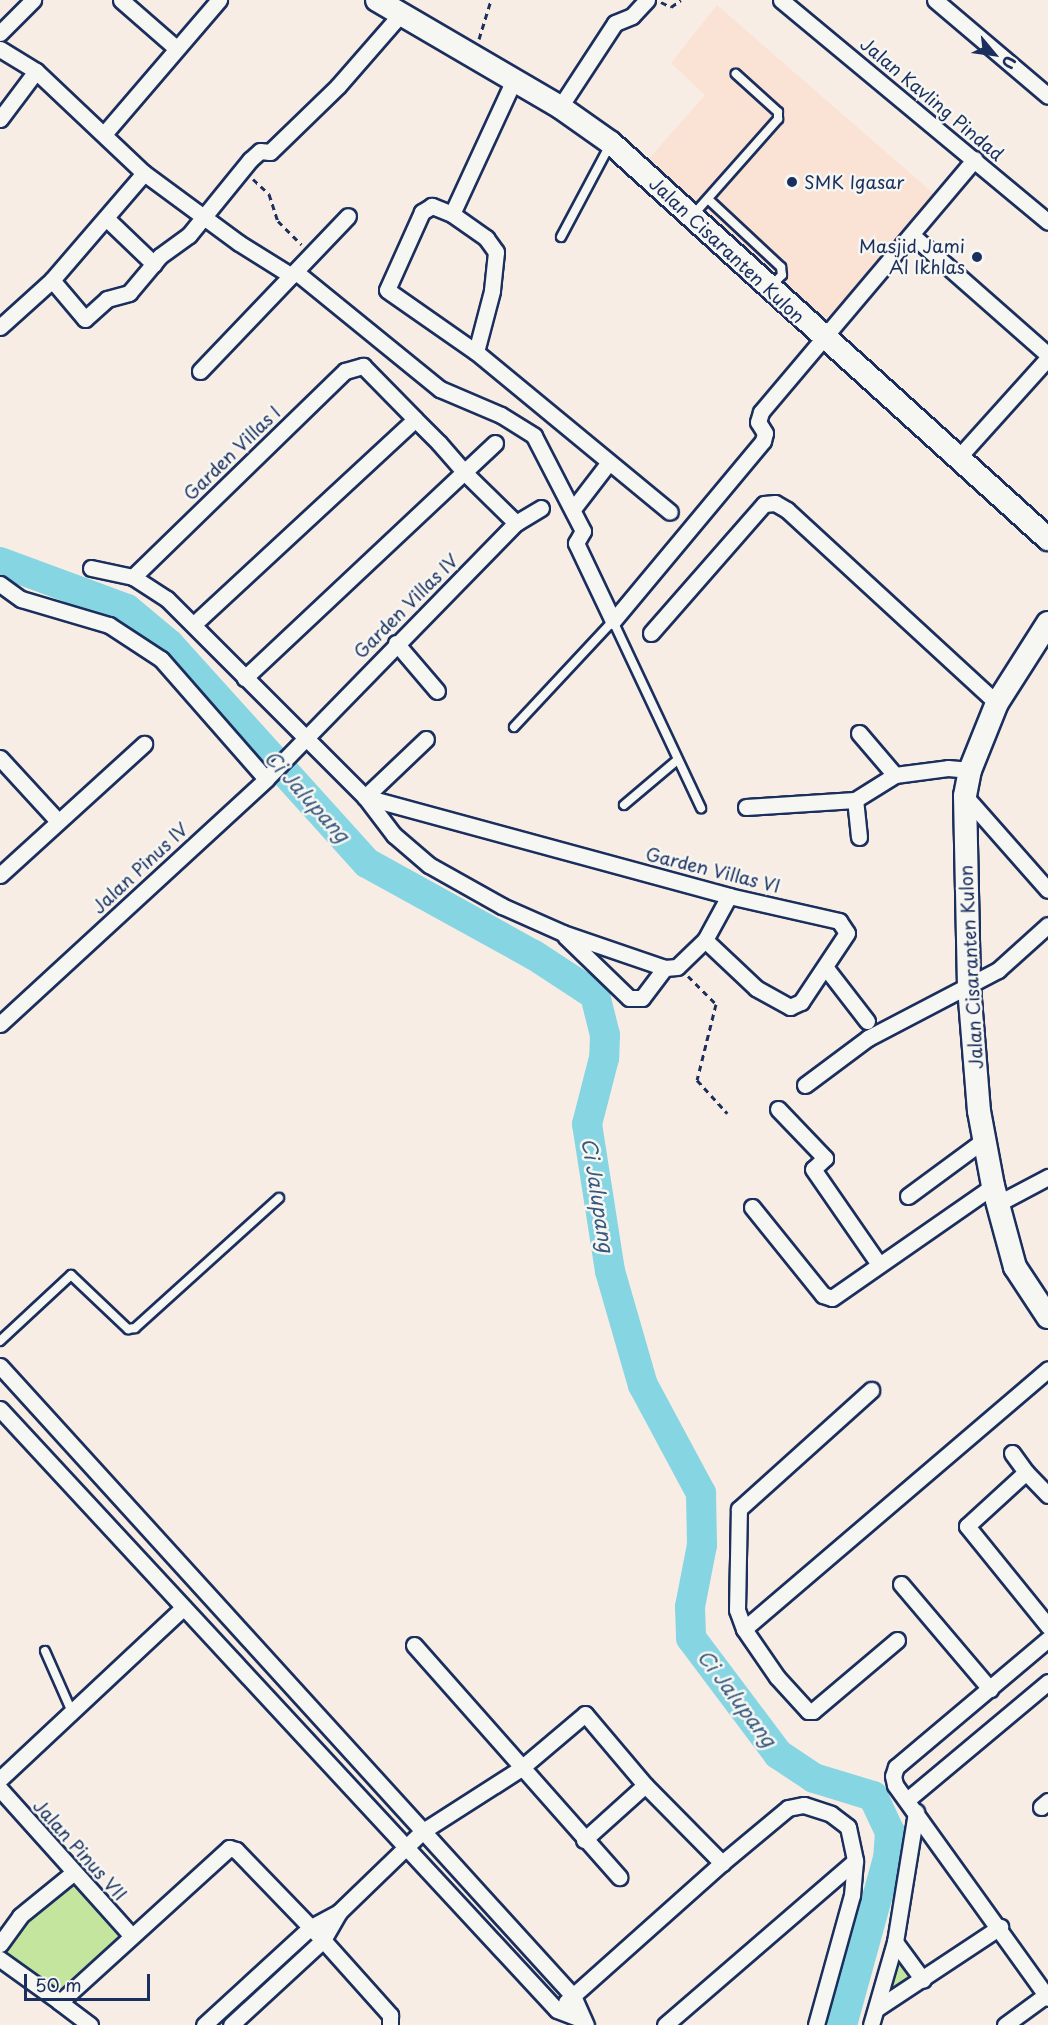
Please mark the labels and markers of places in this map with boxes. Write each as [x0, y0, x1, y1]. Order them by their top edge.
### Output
place label: SMK Igasar [804, 171, 905, 193]
marker: SMK Igasar [785, 175, 799, 189]
place label: Masjid Jami Al Ikhlas [859, 236, 965, 278]
marker: Masjid Jami Al Ikhlas [970, 250, 984, 264]

